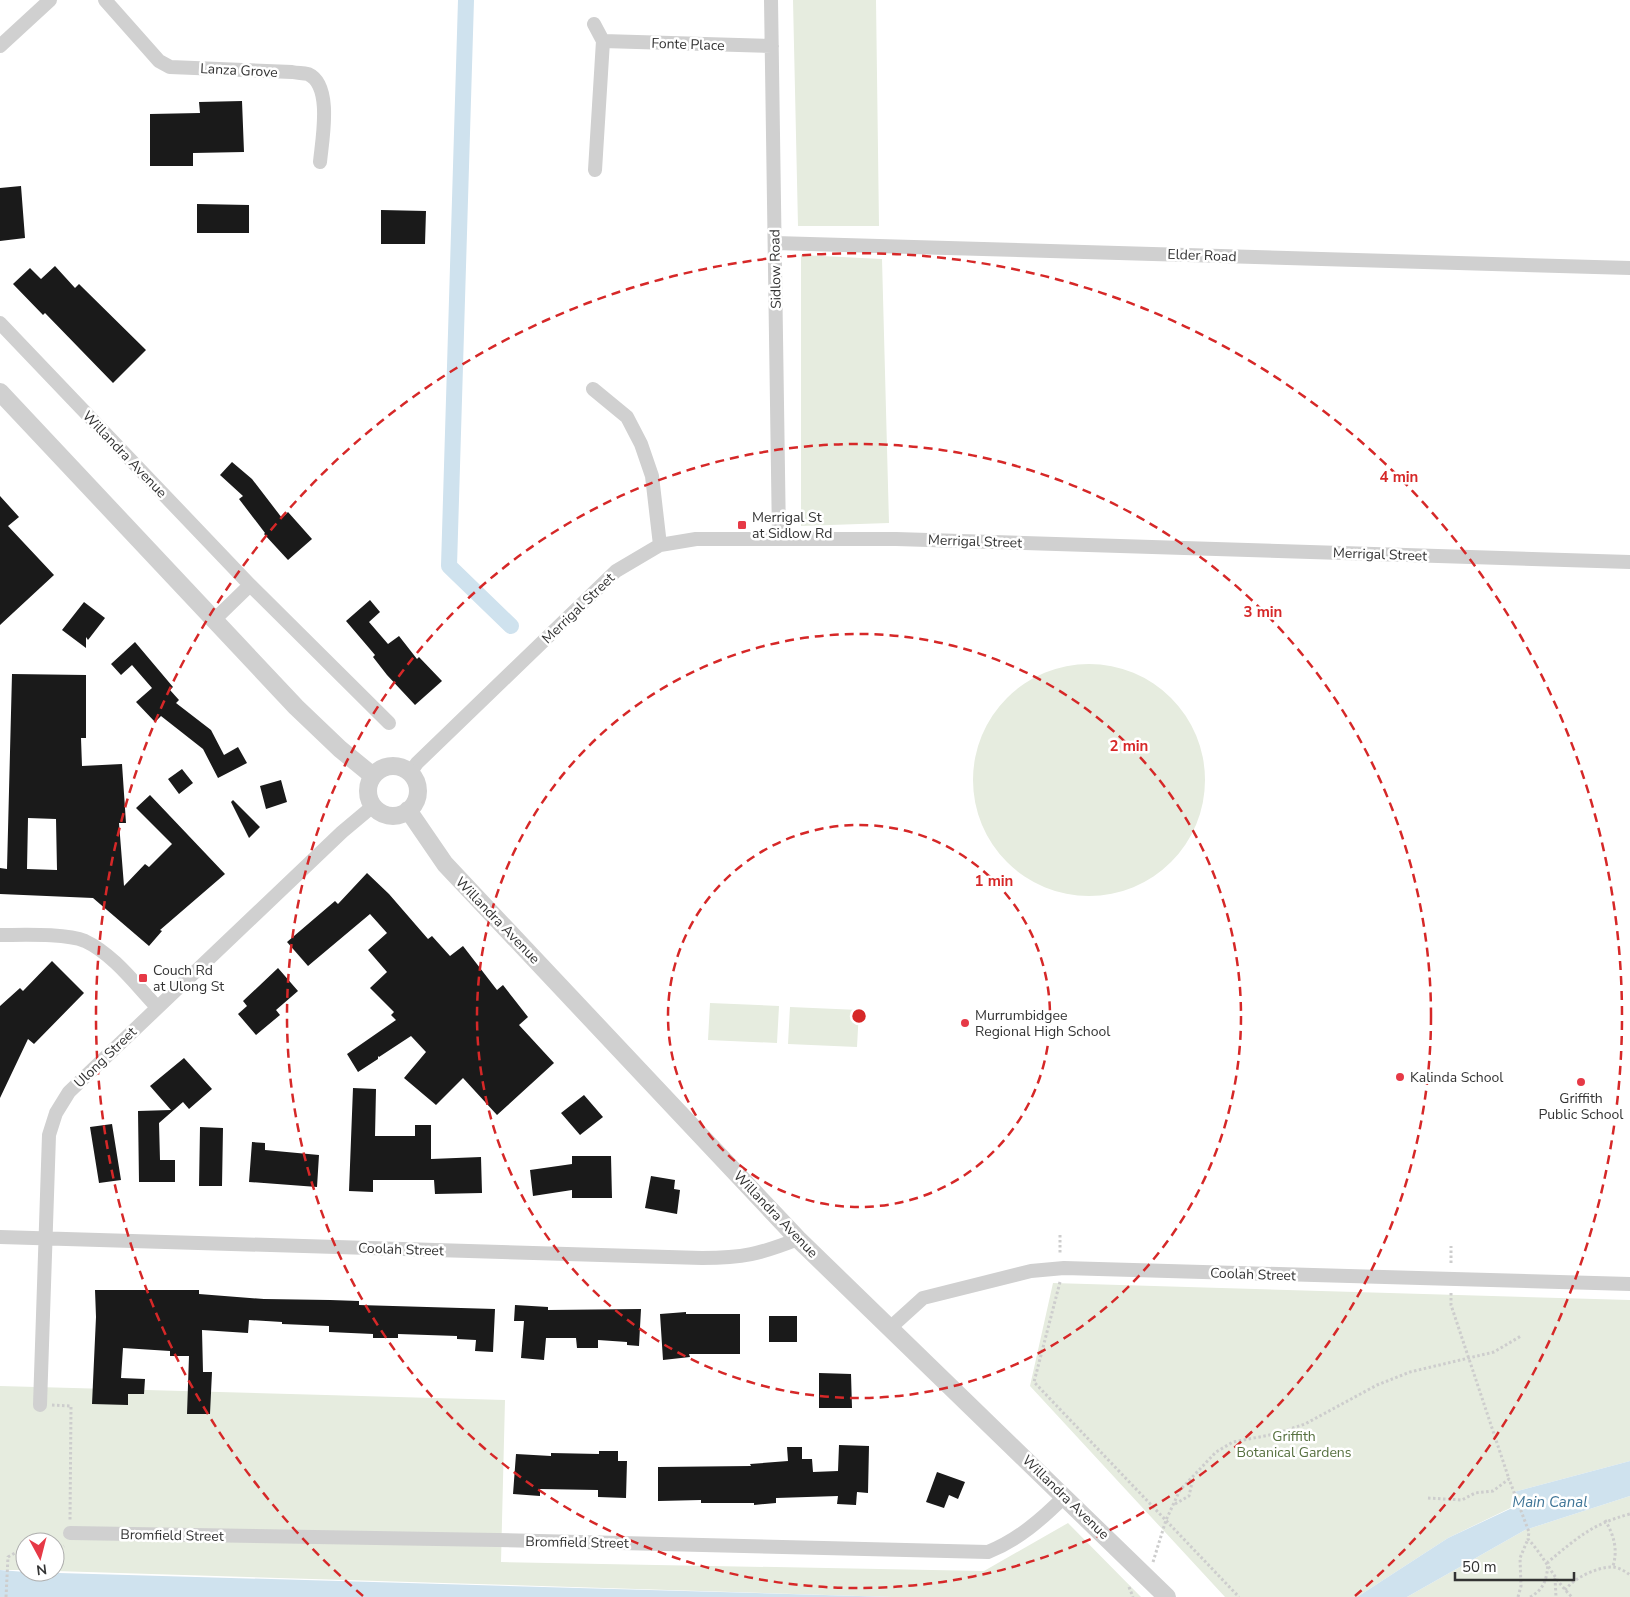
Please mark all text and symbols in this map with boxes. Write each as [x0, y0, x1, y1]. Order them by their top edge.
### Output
street label: Fonte Place [651, 34, 725, 55]
street label: Lanza Grove [200, 59, 278, 82]
street label: Sidlow Road [765, 229, 786, 309]
street label: Elder Road [1167, 245, 1237, 266]
street label: Willandra Avenue [78, 407, 171, 502]
text: 4 min [1380, 467, 1418, 487]
place label: Merrigal St at Sidlow Rd [752, 508, 832, 543]
marker: Merrigal St at Sidlow Rd [736, 519, 748, 531]
street label: Merrigal Street [928, 530, 1023, 553]
street label: Merrigal Street [1333, 543, 1428, 566]
street label: Merrigal Street [538, 569, 619, 648]
text: 3 min [1244, 602, 1282, 622]
text: 2 min [1110, 736, 1148, 756]
text: 1 min [975, 871, 1013, 891]
street label: Willandra Avenue [451, 873, 544, 968]
place label: Couch Rd at Ulong St [153, 961, 224, 996]
marker: Couch Rd at Ulong St [137, 972, 149, 984]
place label: Murrumbidgee Regional High School [975, 1006, 1111, 1041]
centre of rings [850, 1007, 868, 1025]
marker: Murrumbidgee Regional High School [959, 1017, 971, 1029]
street label: Ulong Street [70, 1023, 141, 1092]
place label: Kalinda School [1410, 1068, 1504, 1087]
marker: Kalinda School [1394, 1071, 1406, 1083]
marker: Griffith Public School [1575, 1076, 1587, 1088]
place label: Griffith Public School [1538, 1089, 1624, 1124]
street label: Willandra Avenue [729, 1167, 822, 1262]
street label: Coolah Street [358, 1239, 444, 1260]
street label: Coolah Street [1210, 1264, 1296, 1285]
park label: Griffith Botanical Gardens [1236, 1427, 1352, 1462]
street label: Willandra Avenue [1018, 1451, 1113, 1544]
water label: Main Canal [1512, 1492, 1588, 1512]
street label: Bromfield Street [120, 1525, 224, 1546]
north arrow [15, 1532, 65, 1582]
street label: Bromfield Street [525, 1532, 629, 1553]
scale bar [1455, 1550, 1574, 1582]
text: 50 m [1462, 1557, 1497, 1577]
text: N [35, 1559, 48, 1579]

